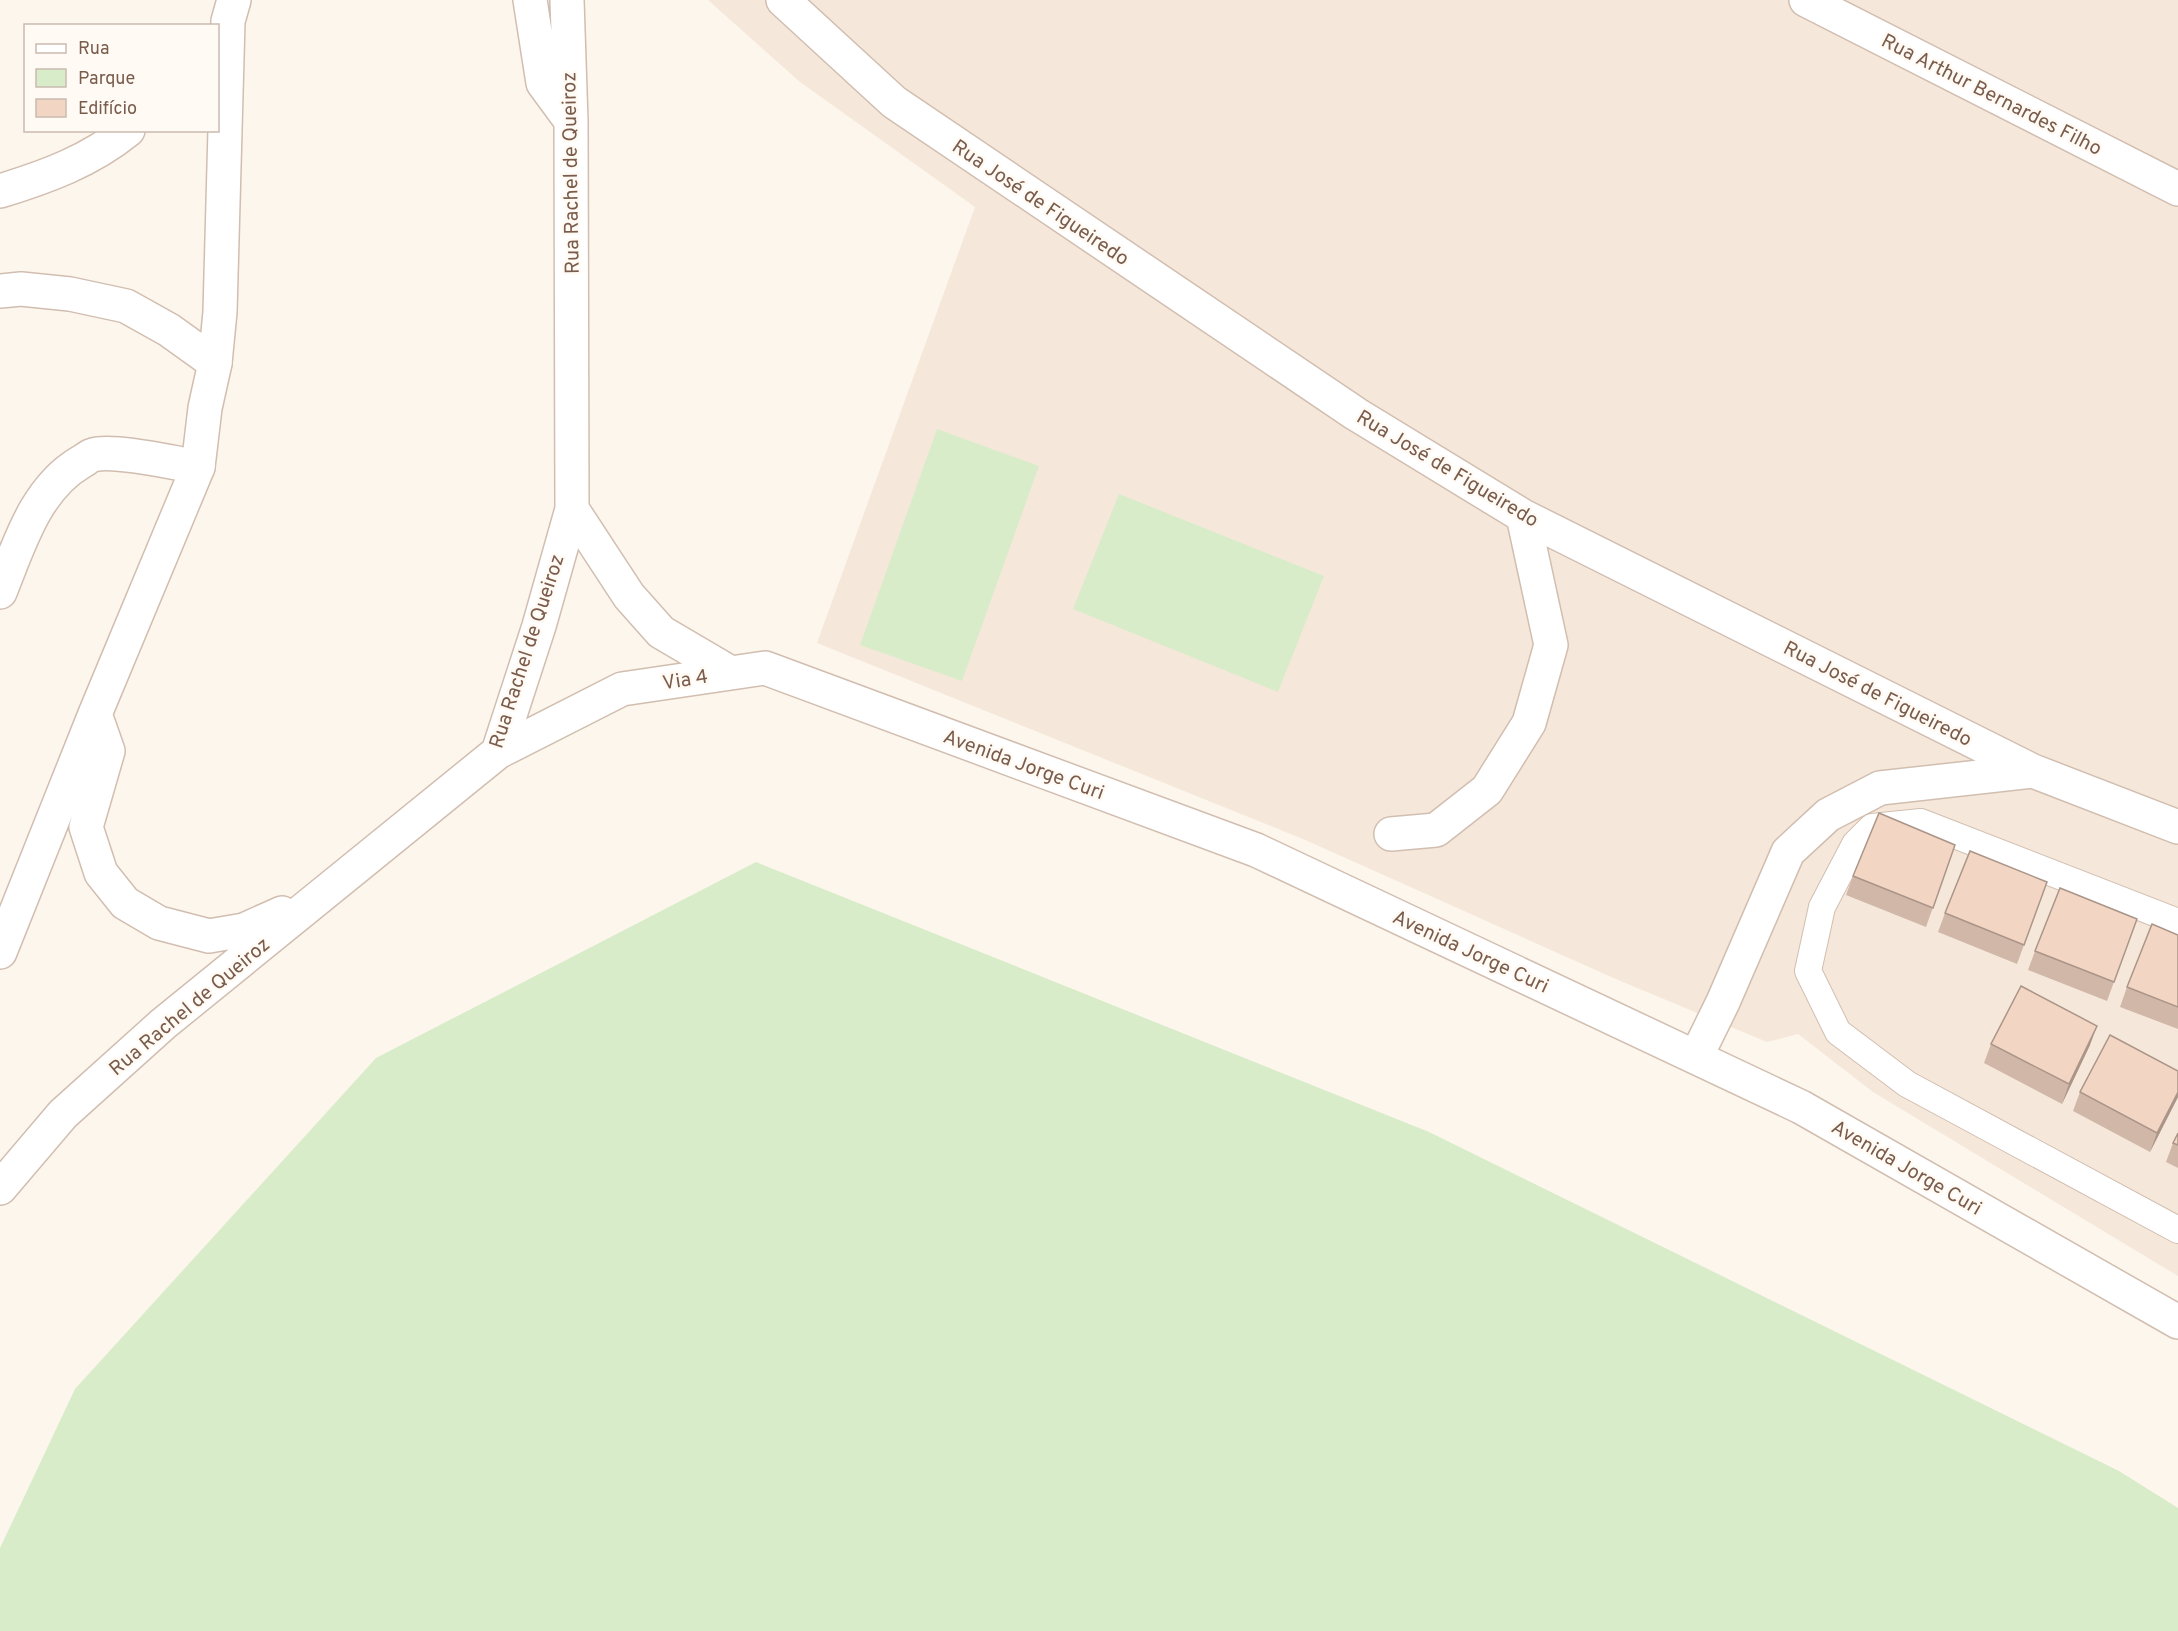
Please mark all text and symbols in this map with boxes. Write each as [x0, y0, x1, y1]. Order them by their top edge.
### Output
legend [24, 24, 219, 132]
street label: Rua Arthur Bernardes Filho [1876, 29, 2106, 163]
text: Rua [78, 38, 109, 61]
text: Parque [78, 68, 135, 91]
street label: Rua Rachel de Queiroz [557, 72, 587, 274]
text: Edifício [78, 98, 137, 121]
street label: Rua José de Figueiredo [946, 135, 1133, 273]
street label: Rua José de Figueiredo [1351, 405, 1543, 534]
street label: Rua Rachel de Queiroz [484, 551, 572, 752]
street label: Rua José de Figueiredo [1778, 636, 1976, 754]
street label: Via 4 [661, 665, 710, 697]
street label: Avenida Jorge Curi [939, 725, 1107, 807]
street label: Avenida Jorge Curi [1388, 905, 1552, 1000]
street label: Rua Rachel de Queiroz [104, 933, 276, 1083]
street label: Avenida Jorge Curi [1826, 1115, 1986, 1222]

